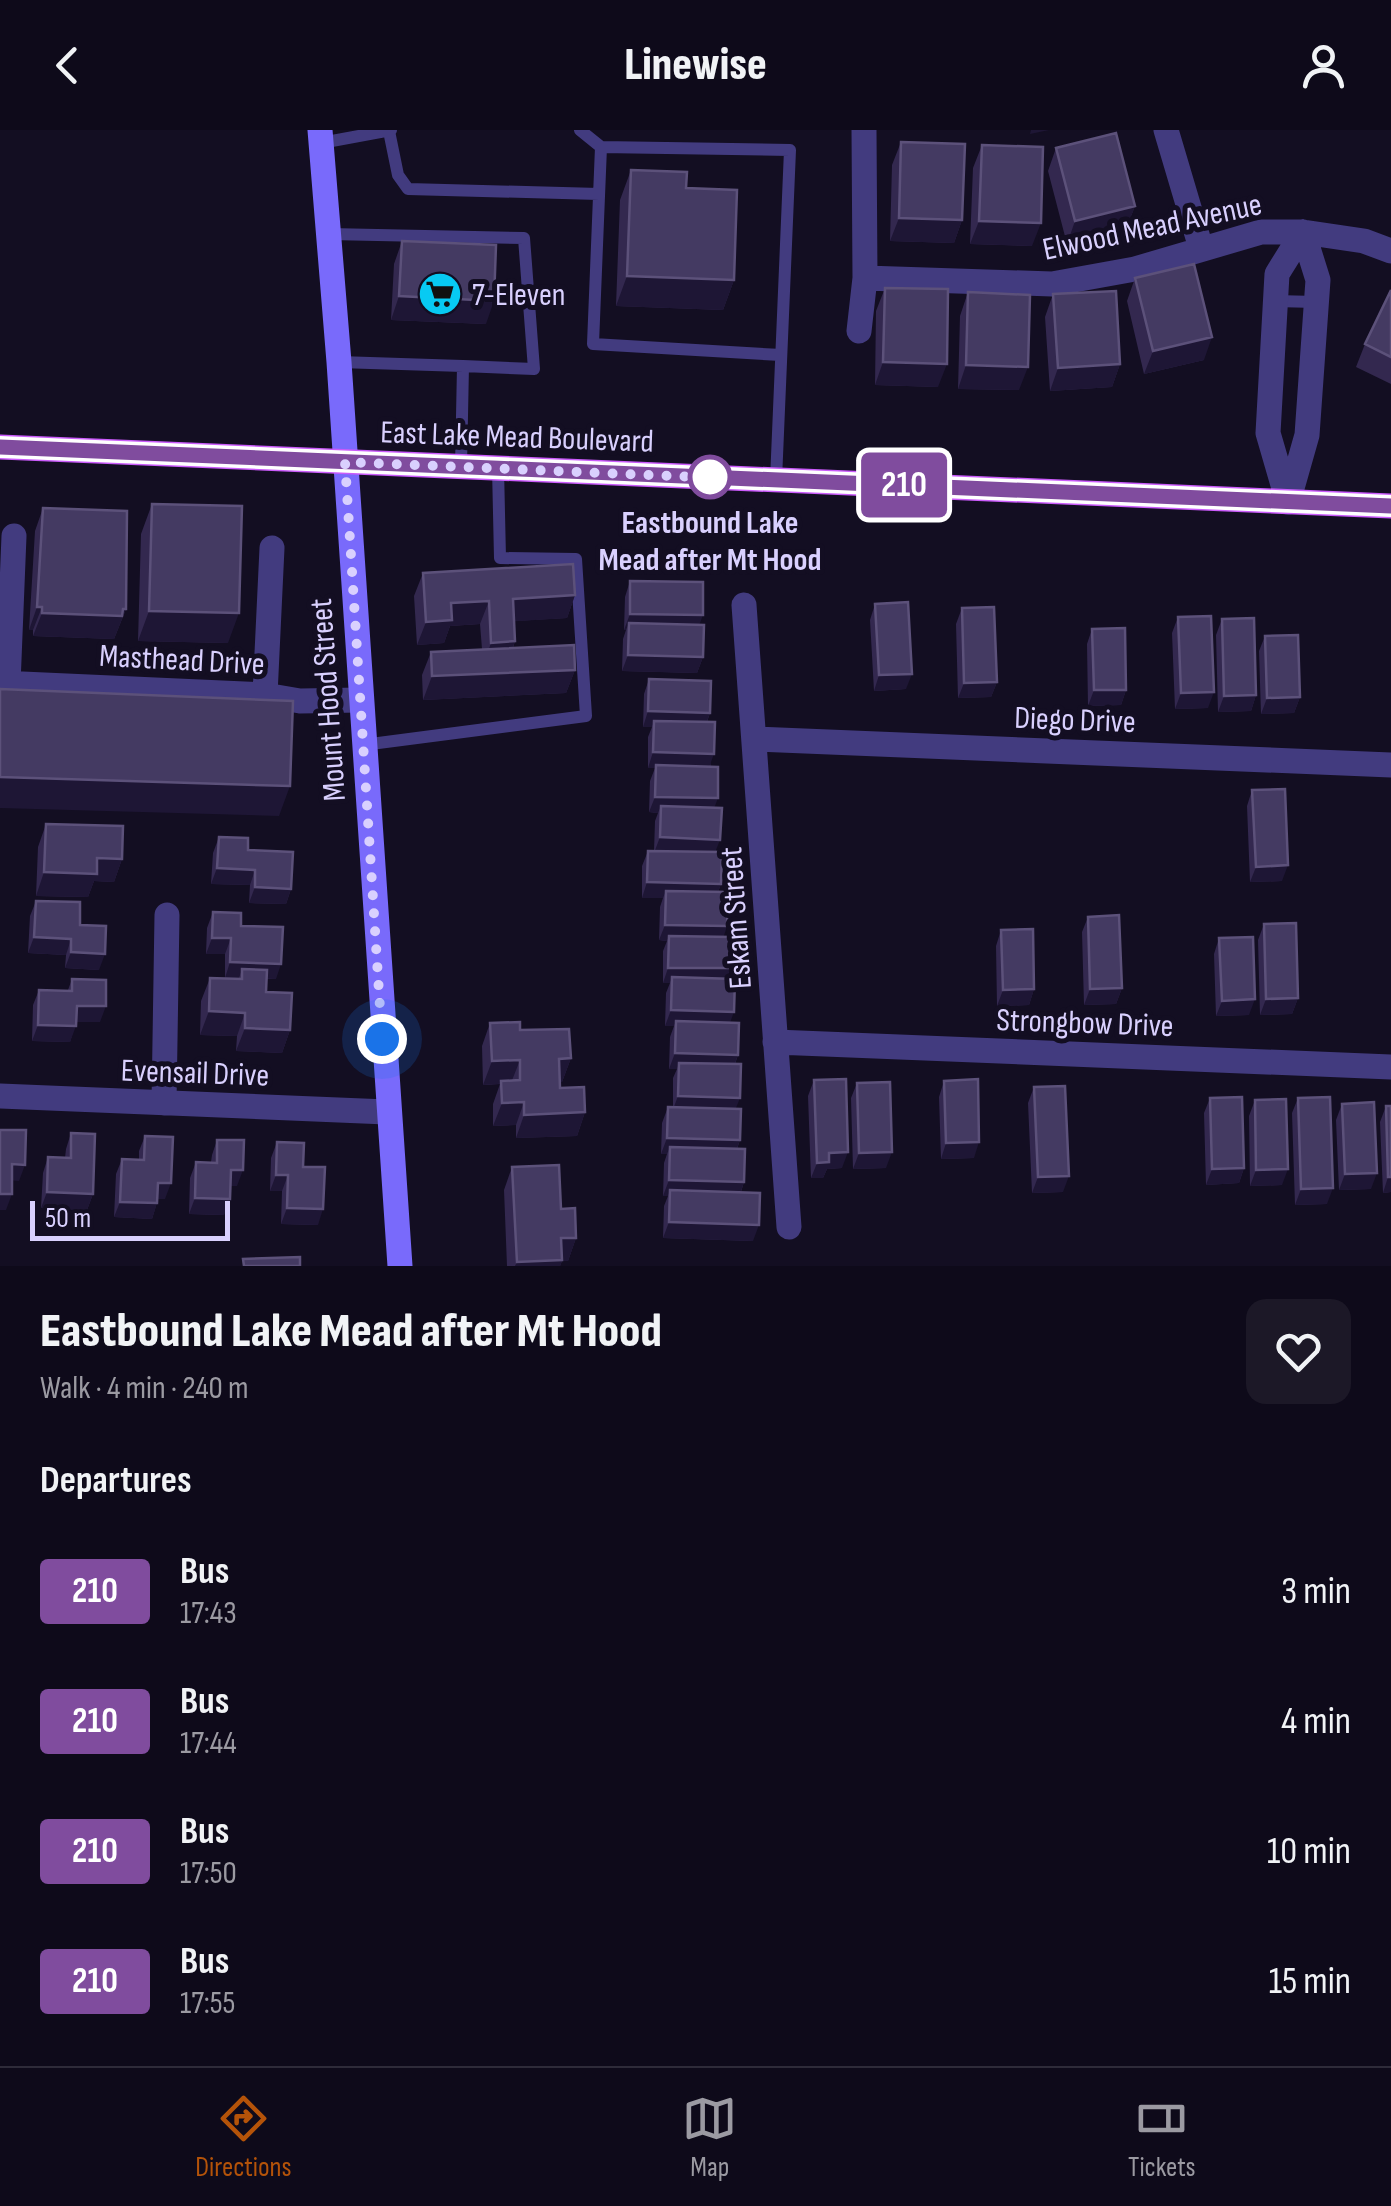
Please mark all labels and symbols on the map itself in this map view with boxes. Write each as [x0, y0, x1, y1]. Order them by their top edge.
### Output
street label: Elwood Mead Avenue [1039, 185, 1265, 270]
supermarket icon: 7-Eleven [417, 271, 463, 317]
place label: 7-Eleven [472, 276, 565, 315]
street label: East Lake Mead Boulevard [380, 413, 654, 462]
line badge: 210 [846, 452, 962, 518]
marker: Eastbound Lake Mead after Mt Hood [689, 456, 731, 498]
place label: Eastbound Lake Mead after Mt Hood [599, 504, 821, 580]
street label: Mount Hood Street [302, 597, 355, 803]
street label: Masthead Drive [98, 637, 266, 684]
street label: Diego Drive [1014, 699, 1136, 742]
street label: Eskam Street [712, 846, 761, 990]
street label: Strongbow Drive [996, 1001, 1174, 1046]
your location [357, 1014, 407, 1064]
street label: Evensail Drive [120, 1051, 270, 1096]
scale bar [30, 1196, 230, 1240]

